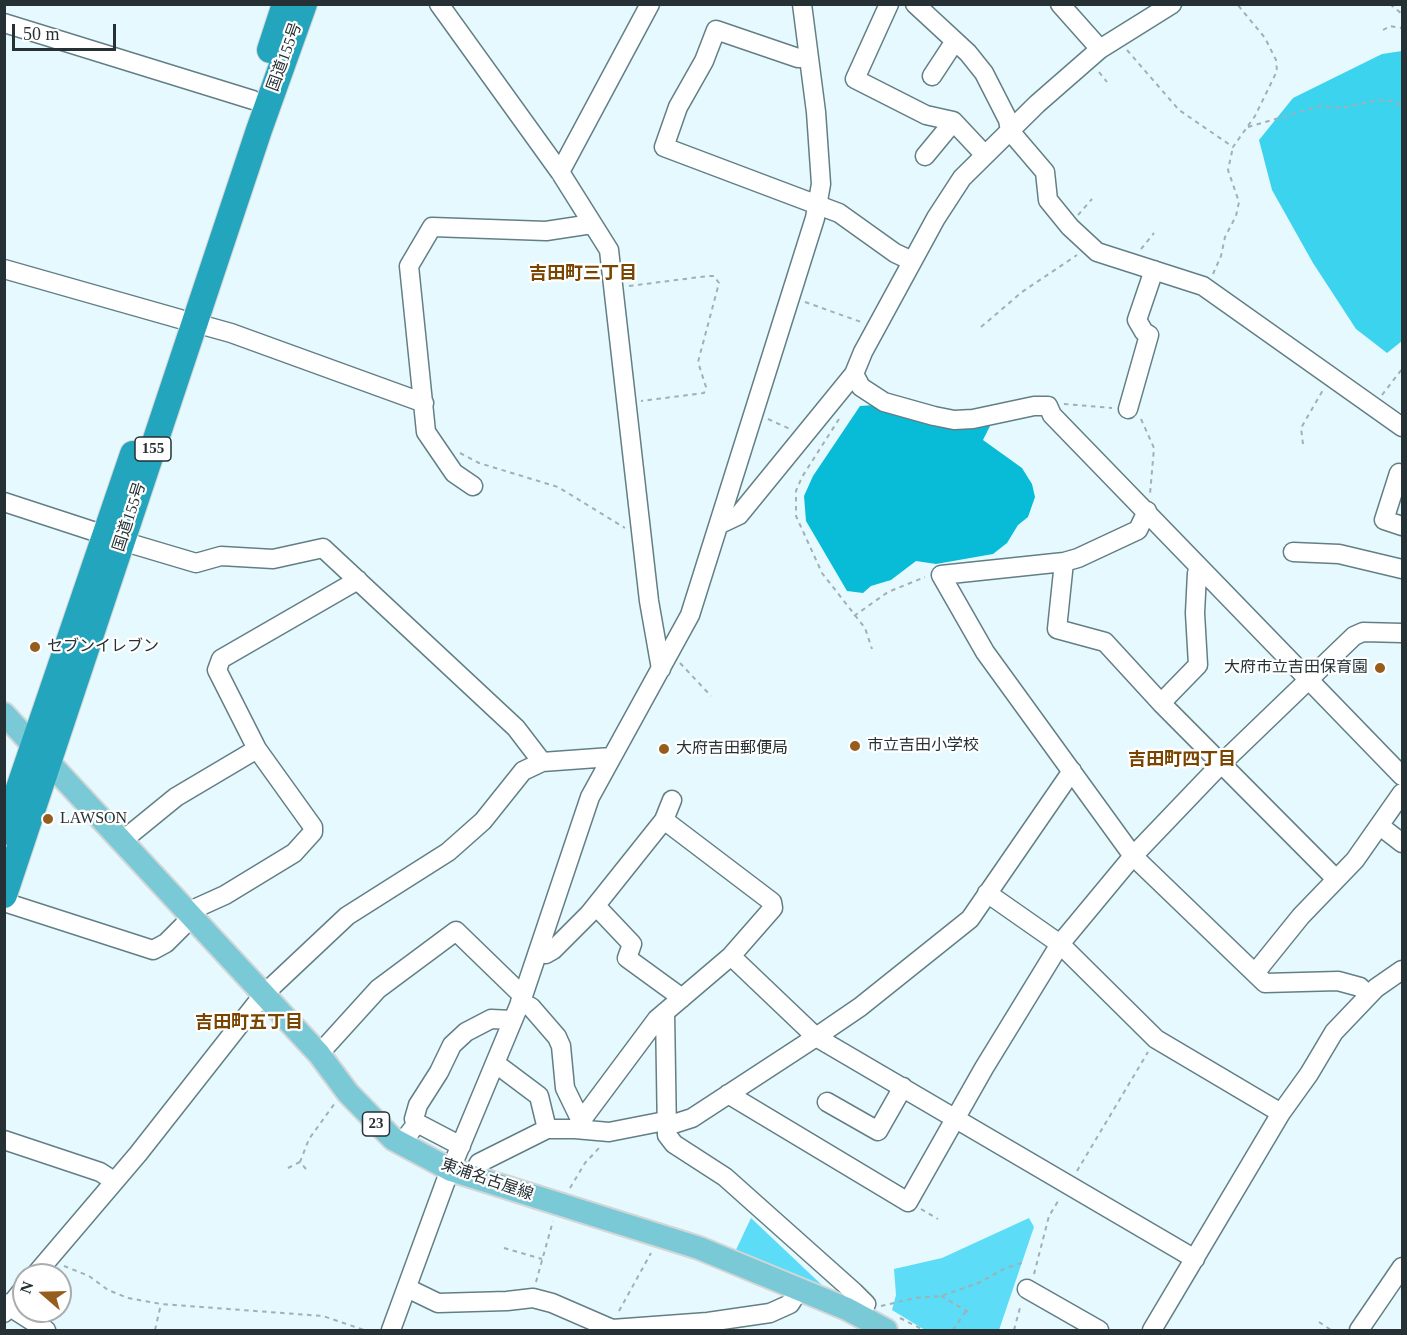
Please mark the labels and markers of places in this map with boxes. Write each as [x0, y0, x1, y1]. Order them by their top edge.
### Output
place label: セブンイレブン [47, 637, 159, 657]
marker: セブンイレブン [28, 640, 42, 654]
place label: 大府市立吉田保育園 [1224, 658, 1368, 678]
marker: 大府市立吉田保育園 [1373, 661, 1387, 675]
place label: 市立吉田小学校 [867, 736, 979, 756]
place label: 大府吉田郵便局 [676, 739, 788, 759]
marker: 市立吉田小学校 [848, 739, 862, 753]
marker: 大府吉田郵便局 [657, 742, 671, 756]
place label: LAWSON [60, 809, 127, 829]
marker: LAWSON [41, 812, 55, 826]

